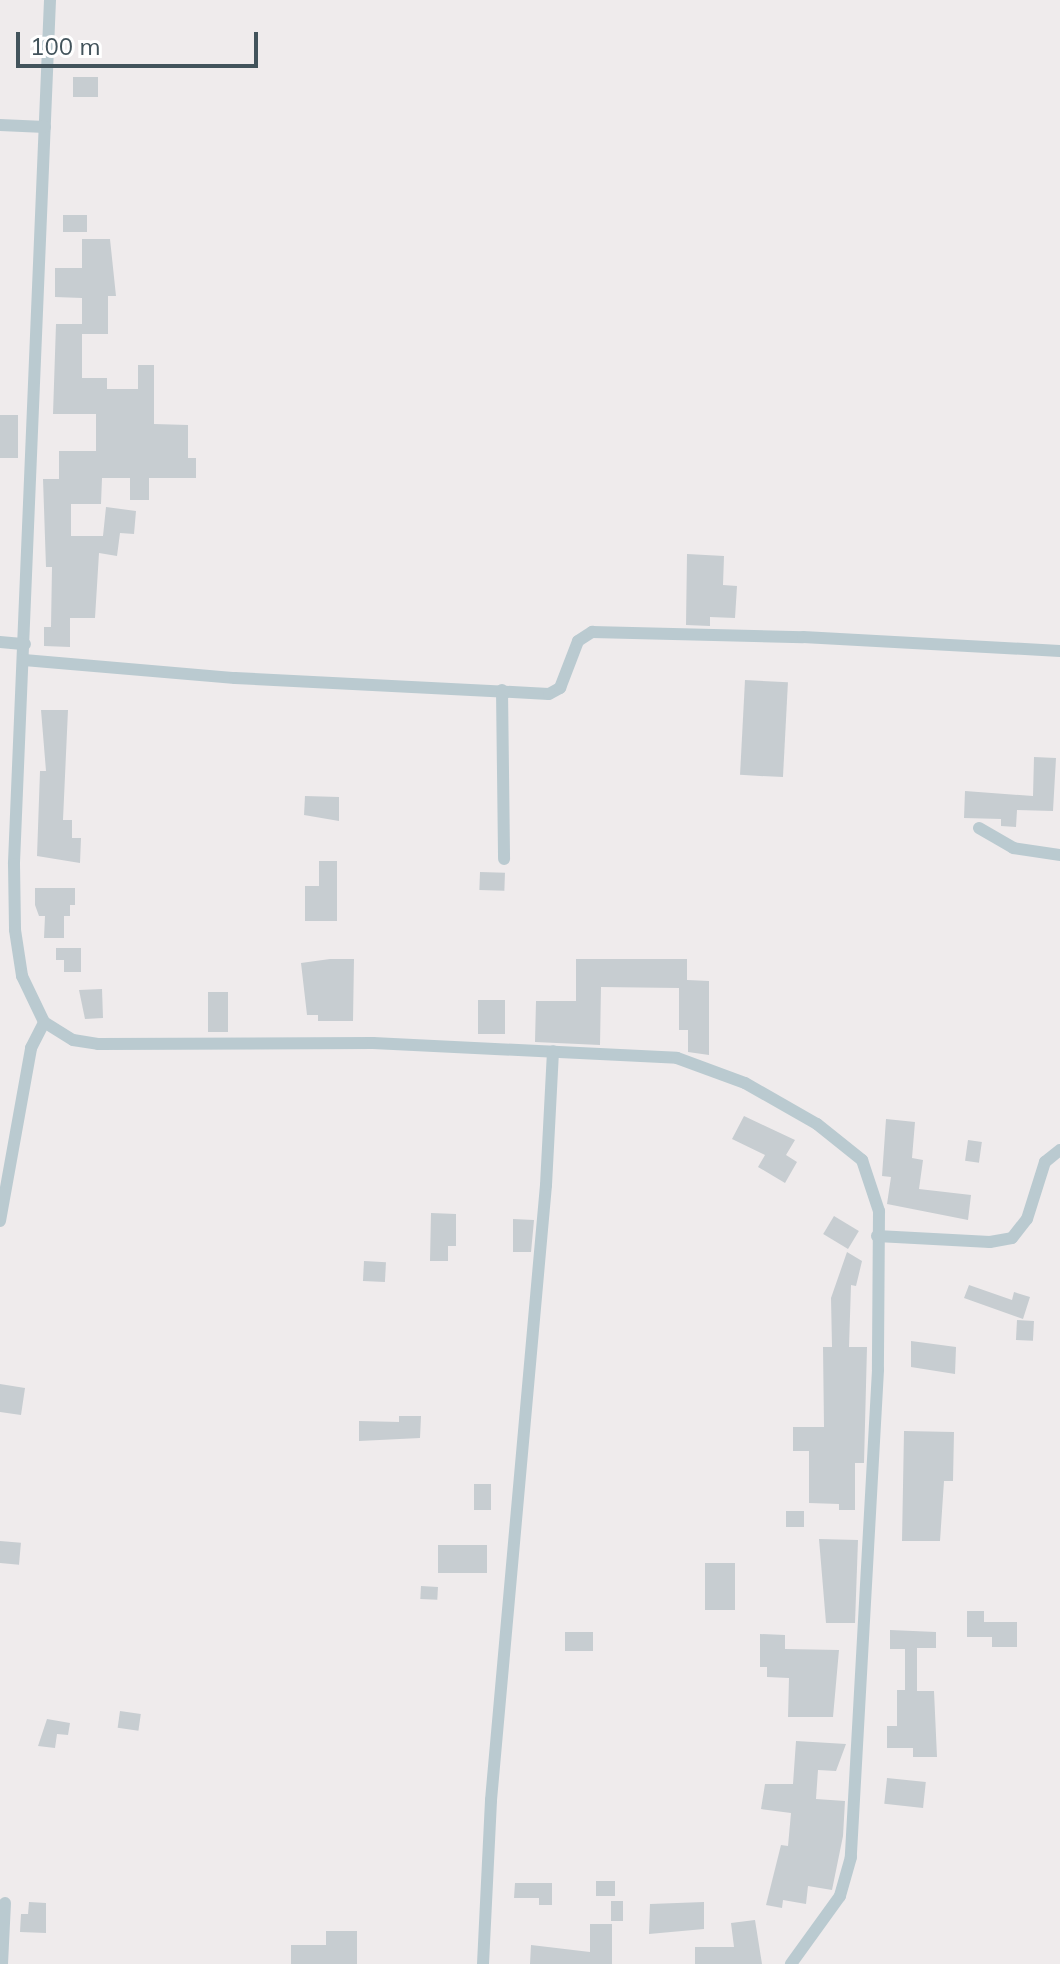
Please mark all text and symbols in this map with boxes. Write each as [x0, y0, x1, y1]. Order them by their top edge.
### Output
scale bar [20, 16, 262, 66]
text: 100 m [30, 31, 101, 61]

